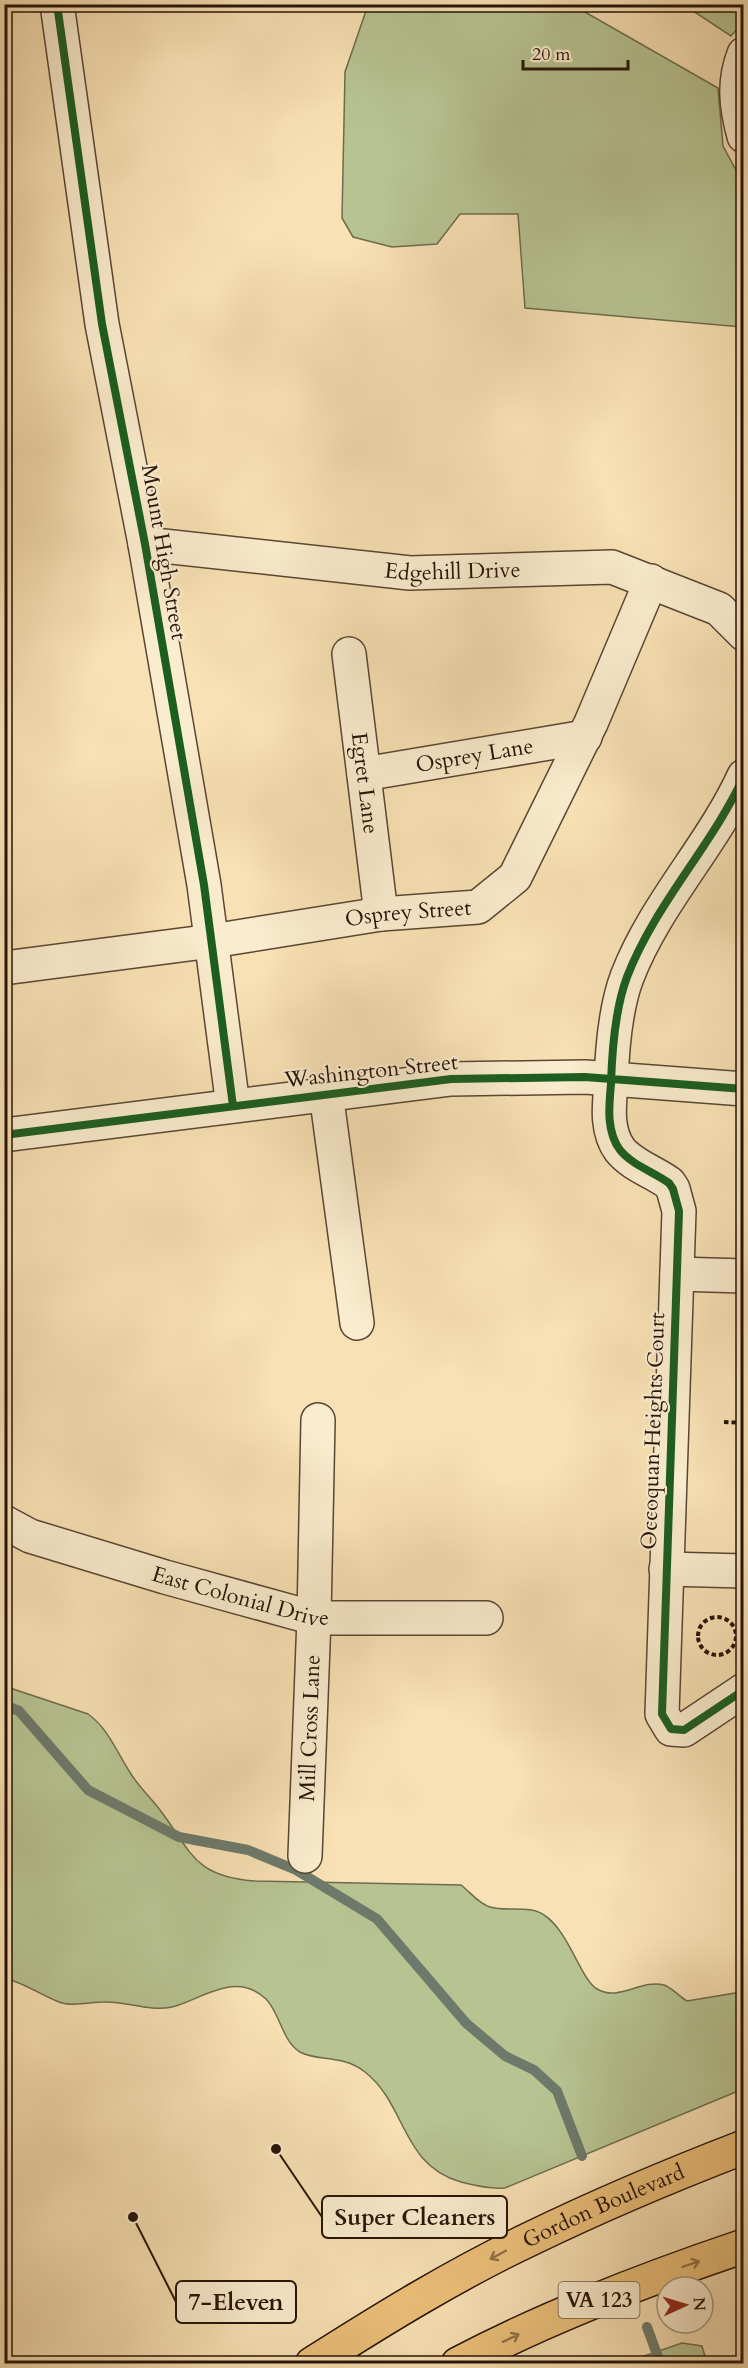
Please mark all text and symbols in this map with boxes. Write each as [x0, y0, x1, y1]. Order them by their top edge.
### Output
scale bar [523, 33, 628, 71]
text: 20 m [532, 42, 571, 67]
street label: Mount High Street [134, 462, 194, 642]
street label: Edgehill Drive [383, 555, 521, 588]
street label: Egret Lane [344, 730, 386, 836]
street label: Osprey Lane [413, 731, 536, 780]
street label: Osprey Street [343, 893, 472, 935]
street label: Washington Street [282, 1047, 459, 1095]
street label: Occoquan Heights Court [634, 1312, 672, 1550]
street label: East Colonial Drive [148, 1559, 329, 1634]
street label: Mill Cross Lane [292, 1654, 328, 1802]
street label: Gordon Boulevard [517, 2157, 689, 2255]
callout: Super Cleaners [322, 2196, 507, 2238]
text: Super Cleaners [334, 2201, 496, 2234]
one-way arrow [490, 2249, 507, 2261]
one-way arrow [681, 2257, 700, 2268]
north arrow [655, 2275, 715, 2335]
callout: 7-Eleven [176, 2281, 296, 2323]
road number: VA 123 [558, 2282, 640, 2318]
text: 7-Eleven [188, 2286, 284, 2319]
text: N [688, 2296, 710, 2312]
one-way arrow [502, 2332, 520, 2344]

